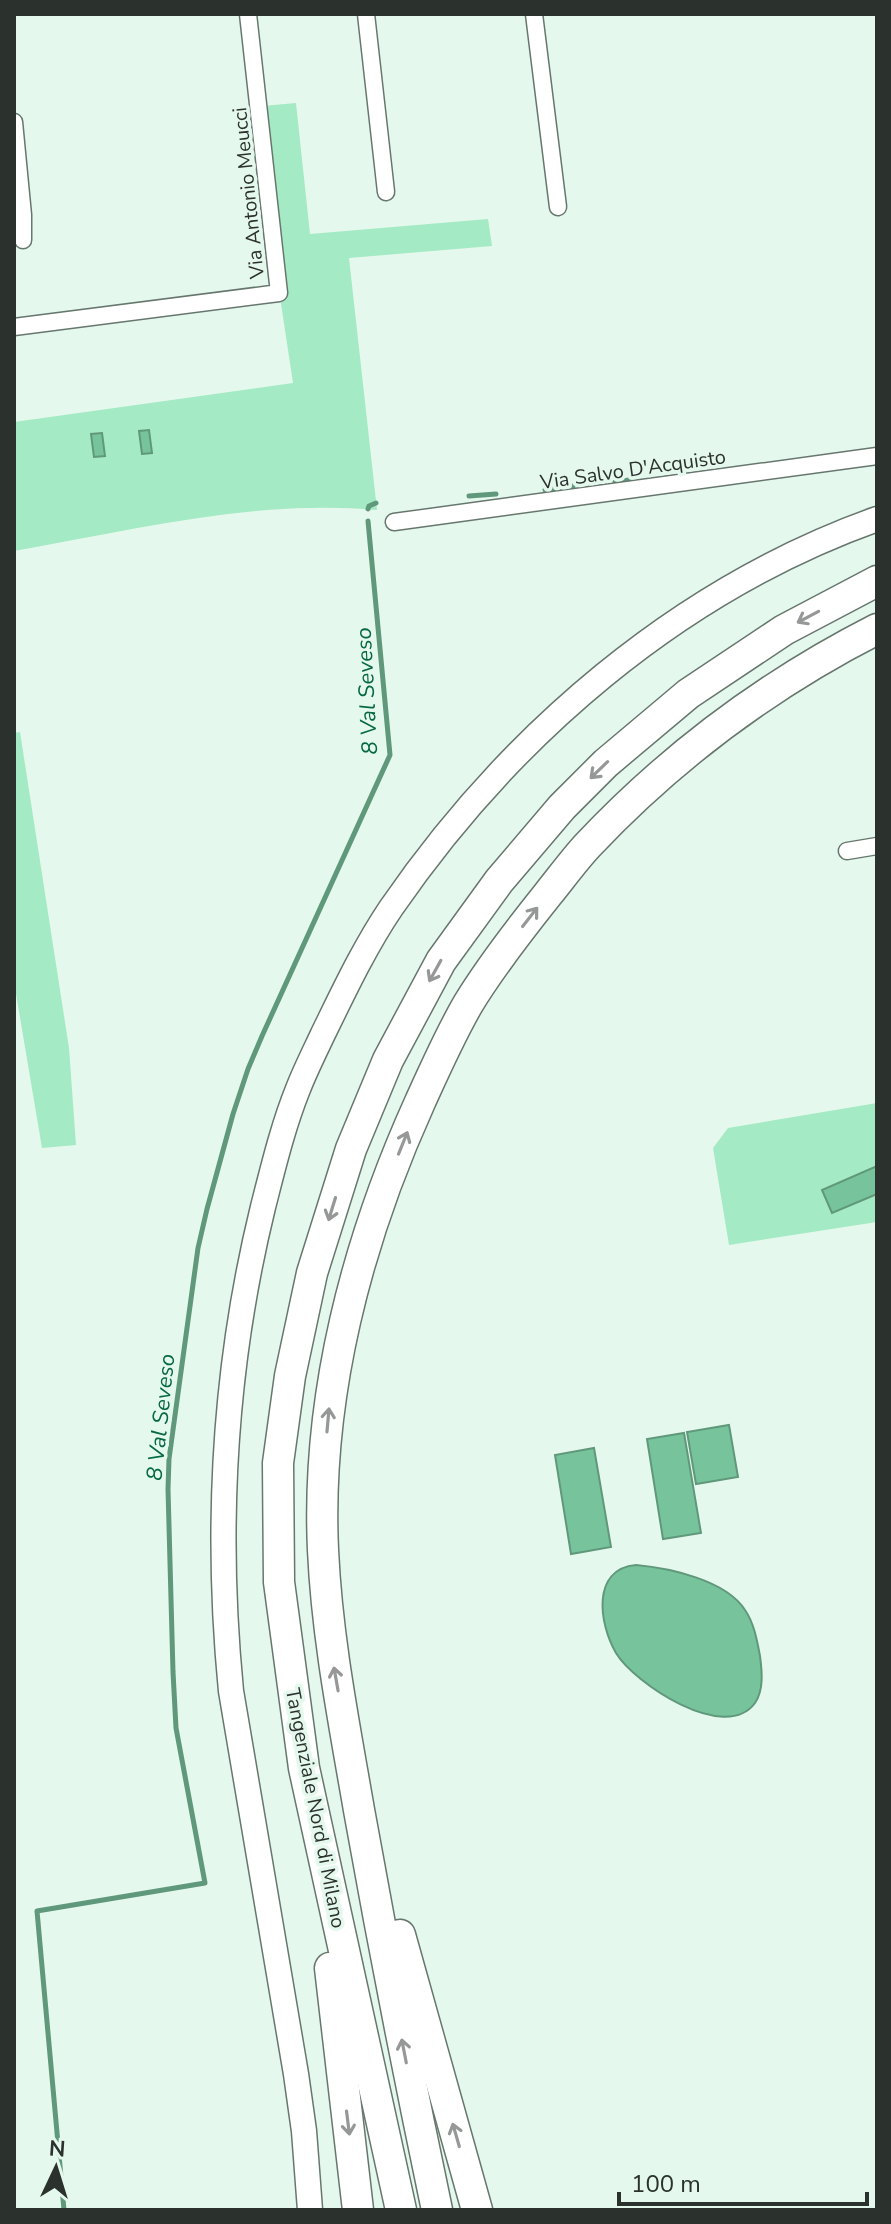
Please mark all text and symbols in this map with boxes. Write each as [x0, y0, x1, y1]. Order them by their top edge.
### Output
street label: Via Antonio Meucci [226, 106, 271, 281]
street label: Via Salvo D'Acquisto [538, 443, 728, 496]
one-way arrow [797, 610, 821, 626]
water label: 8 Val Seveso [349, 627, 385, 755]
one-way arrow [590, 760, 609, 779]
one-way arrow [521, 907, 538, 928]
one-way arrow [427, 959, 443, 983]
one-way arrow [397, 1131, 411, 1156]
one-way arrow [324, 1196, 339, 1222]
water label: 8 Val Seveso [139, 1352, 183, 1482]
one-way arrow [321, 1407, 336, 1434]
one-way arrow [327, 1667, 342, 1692]
street label: Tangenziale Nord di Milano [279, 1686, 352, 1931]
one-way arrow [396, 2039, 411, 2065]
one-way arrow [341, 2110, 356, 2135]
one-way arrow [448, 2122, 463, 2148]
north arrow [16, 2128, 96, 2208]
text: N [48, 2134, 67, 2165]
scale bar [619, 2156, 867, 2206]
text: 100 m [631, 2168, 701, 2200]

